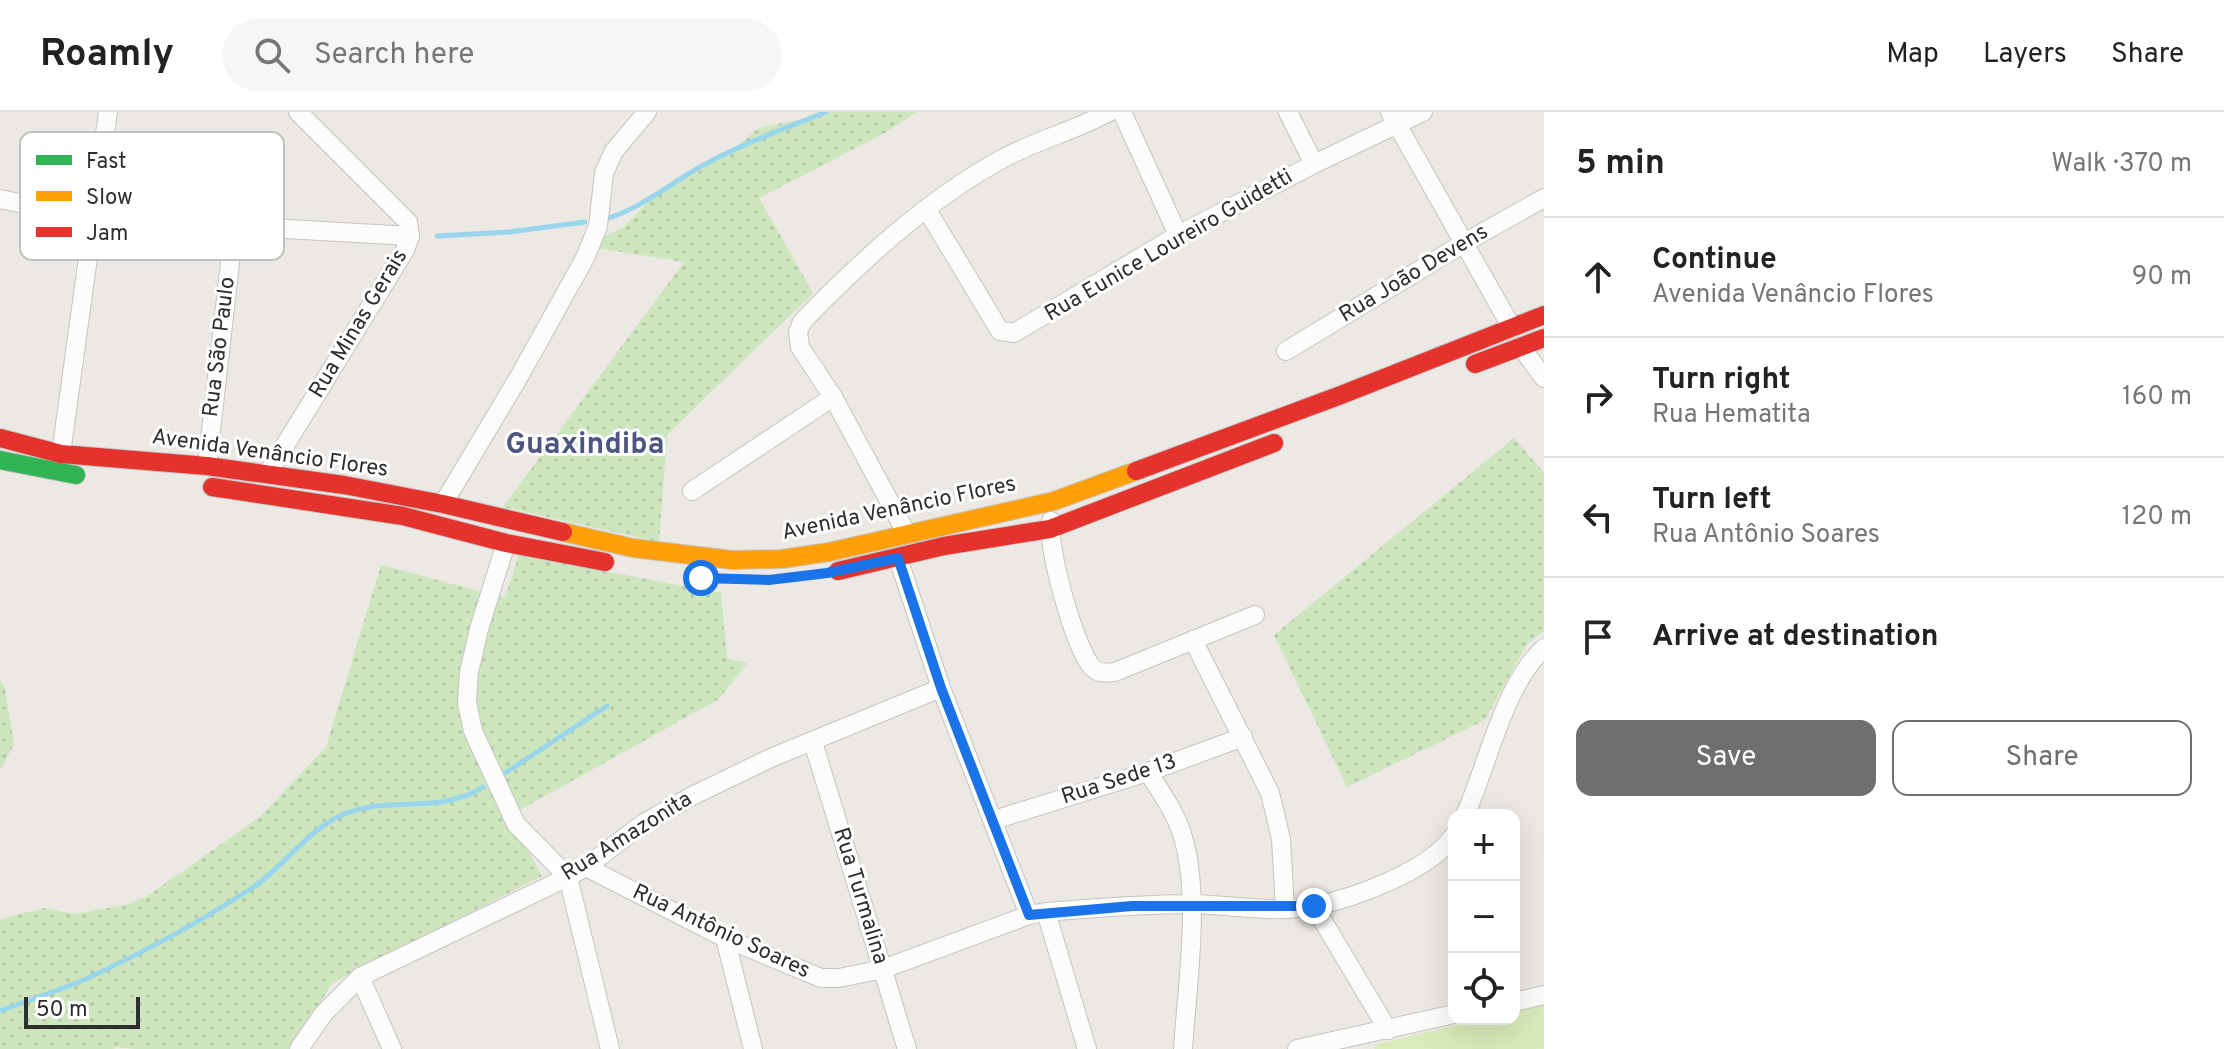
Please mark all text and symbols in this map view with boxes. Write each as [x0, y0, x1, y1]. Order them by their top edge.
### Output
search box [222, 19, 782, 91]
text: Roamly [40, 31, 174, 80]
icon: search [250, 33, 294, 77]
text: Search here [314, 37, 474, 74]
text: Map [1886, 37, 1939, 73]
text: Layers [1983, 37, 2067, 73]
text: Share [2111, 37, 2184, 73]
legend [20, 132, 284, 260]
text: 5 min [1576, 143, 1665, 186]
text: Walk · 370 m [2051, 148, 2192, 181]
text: Fast [86, 149, 127, 176]
street label: Rua Eunice Loureiro Guidetti [1040, 164, 1298, 328]
text: Slow [86, 185, 133, 212]
street label: Rua João Devens [1335, 219, 1493, 329]
text: Jam [86, 221, 129, 248]
text: Continue [1652, 242, 1777, 279]
street label: Rua Minas Gerais [304, 245, 414, 403]
icon: ahead [1576, 255, 1620, 299]
text: 90 m [2132, 261, 2192, 294]
street label: Rua São Paulo [198, 275, 242, 419]
text: Avenida Venâncio Flores [1652, 279, 1934, 312]
text: Turn right [1652, 362, 1790, 399]
icon: right [1576, 375, 1620, 419]
text: 160 m [2122, 381, 2192, 414]
text: Rua Hematita [1652, 399, 1811, 432]
street label: Avenida Venâncio Flores [150, 424, 390, 484]
district label: Guaxindiba [506, 427, 664, 464]
street label: Avenida Venâncio Flores [780, 471, 1018, 547]
text: Turn left [1652, 482, 1772, 519]
icon: left [1576, 495, 1620, 539]
text: 120 m [2122, 501, 2192, 534]
text: Rua Antônio Soares [1652, 519, 1880, 552]
route start [683, 560, 719, 596]
icon: arrive [1576, 615, 1620, 659]
text: Arrive at destination [1652, 619, 1938, 656]
button: Save [1576, 720, 1876, 796]
button: Share [1892, 720, 2192, 796]
street label: Rua Sede 13 [1058, 749, 1180, 811]
street label: Rua Amazonita [557, 786, 697, 888]
map controls [1448, 809, 1520, 1025]
button: + [1448, 809, 1520, 881]
street label: Rua Turmalina [826, 824, 894, 968]
street label: Rua Antônio Soares [628, 879, 814, 985]
button: − [1448, 881, 1520, 953]
route end [1296, 888, 1332, 924]
button: locate [1448, 953, 1520, 1025]
scale bar [24, 993, 140, 1029]
text: 50 m [36, 997, 88, 1024]

